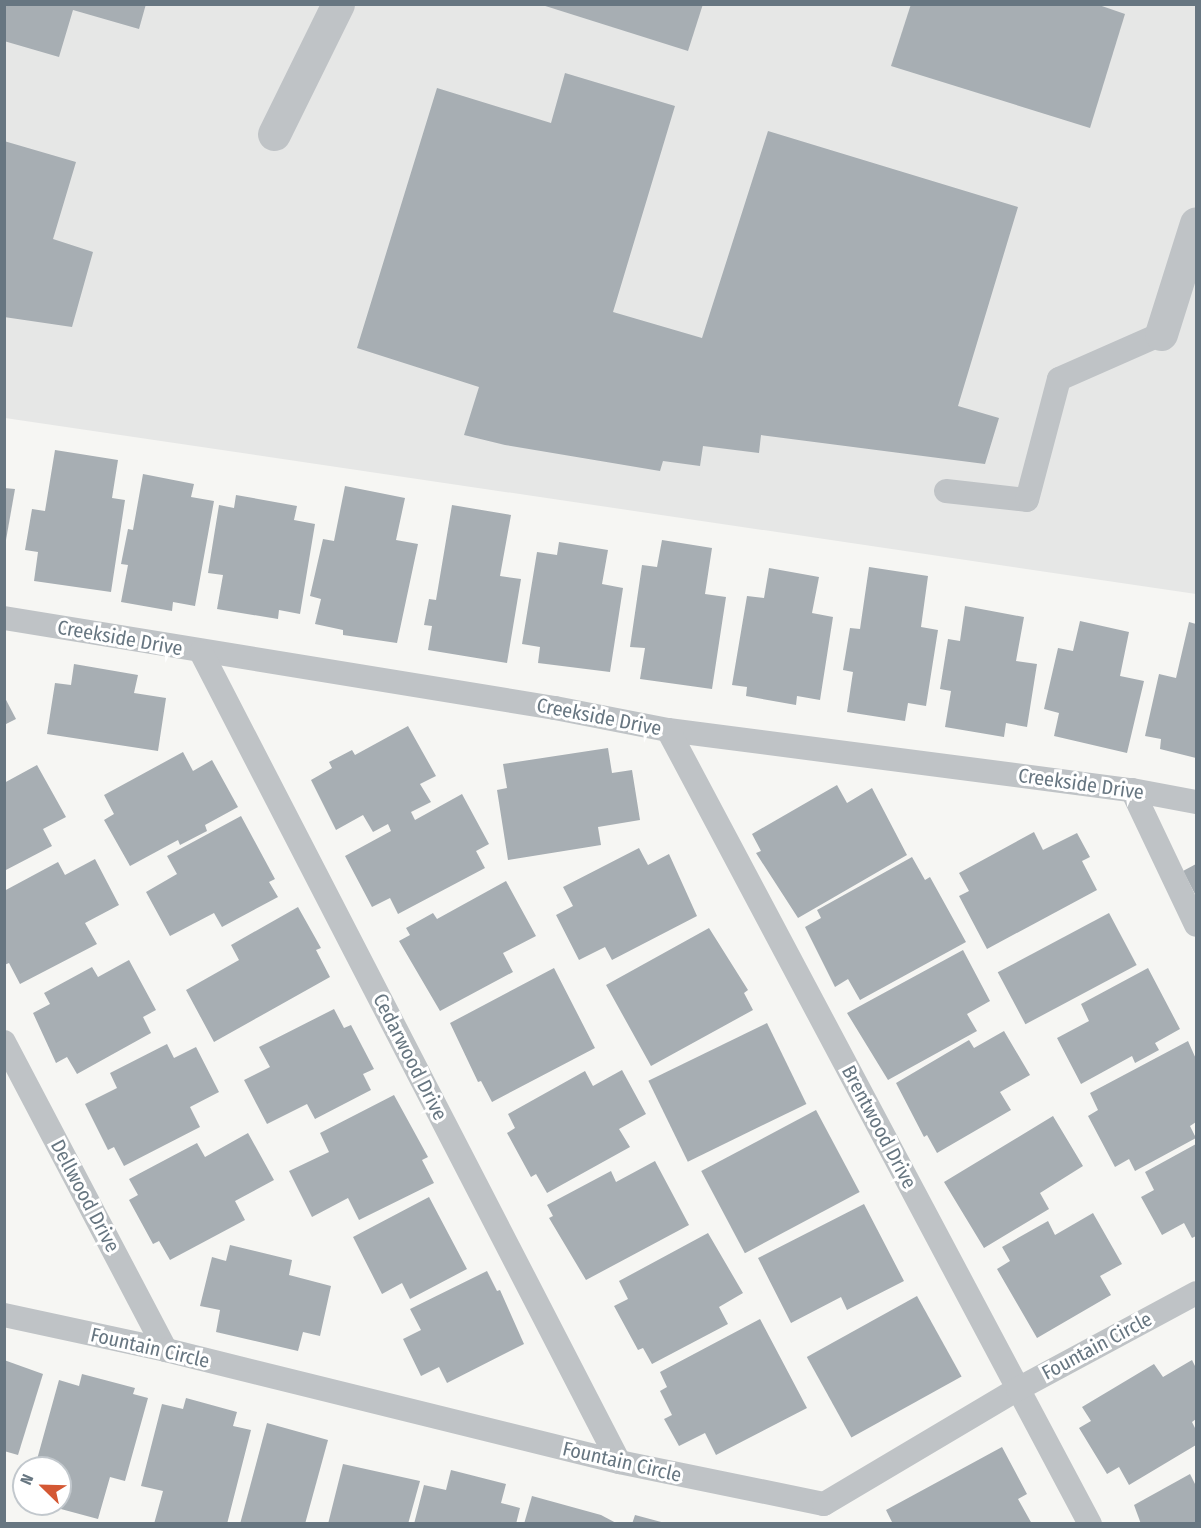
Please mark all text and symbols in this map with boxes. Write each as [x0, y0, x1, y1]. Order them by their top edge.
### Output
street label: Creekside Drive [56, 615, 184, 661]
street label: Creekside Drive [535, 693, 663, 741]
street label: Creekside Drive [1017, 763, 1145, 805]
street label: Cedarwood Drive [368, 990, 452, 1124]
street label: Brentwood Drive [836, 1061, 922, 1193]
street label: Dellwood Drive [45, 1136, 125, 1256]
street label: Fountain Circle [1038, 1307, 1156, 1385]
street label: Fountain Circle [88, 1323, 212, 1373]
street label: Fountain Circle [560, 1437, 684, 1487]
north arrow [12, 1456, 72, 1516]
text: N [16, 1471, 37, 1488]

